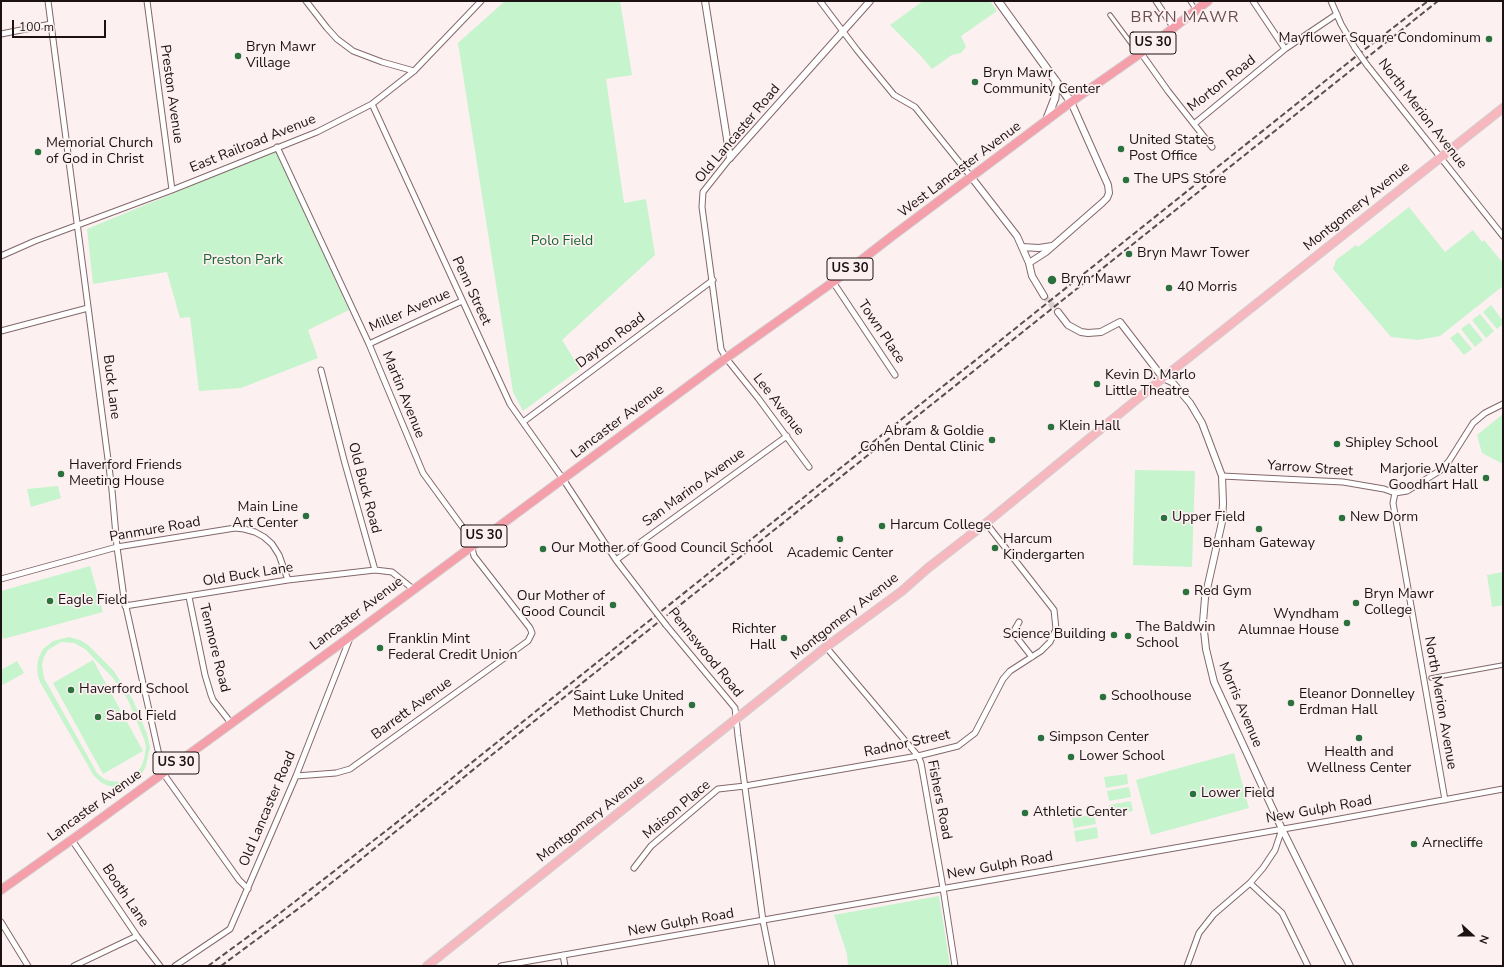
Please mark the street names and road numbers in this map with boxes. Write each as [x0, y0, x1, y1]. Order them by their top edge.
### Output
road number: US 30 [1130, 32, 1176, 54]
street label: Preston Avenue [156, 44, 186, 144]
street label: Morton Road [1185, 52, 1259, 116]
street label: North Merion Avenue [1374, 56, 1470, 172]
street label: Old Lancaster Road [692, 81, 784, 187]
street label: East Railroad Avenue [188, 111, 318, 177]
street label: West Lancaster Avenue [895, 118, 1025, 222]
street label: Montgomery Avenue [1300, 159, 1414, 255]
street label: Penn Street [448, 254, 494, 328]
road number: US 30 [827, 258, 873, 280]
street label: Miller Avenue [367, 286, 453, 336]
street label: Town Place [854, 297, 908, 367]
street label: Dayton Road [573, 310, 649, 372]
street label: Martin Avenue [378, 349, 428, 441]
street label: Buck Lane [99, 354, 123, 420]
street label: Lee Avenue [749, 371, 807, 439]
street label: Lancaster Avenue [568, 382, 668, 462]
street label: Old Buck Road [344, 441, 384, 535]
street label: San Marino Avenue [640, 445, 748, 531]
street label: Yarrow Street [1267, 458, 1353, 480]
street label: Panmure Road [108, 514, 202, 546]
road number: US 30 [461, 525, 507, 547]
street label: Old Buck Lane [202, 560, 294, 590]
street label: Montgomery Avenue [788, 570, 902, 664]
street label: Lancaster Avenue [307, 574, 407, 654]
street label: Tenmore Road [195, 602, 233, 694]
street label: Pennswood Road [664, 605, 746, 701]
street label: North Merion Avenue [1420, 635, 1460, 771]
street label: Morris Avenue [1214, 660, 1266, 750]
street label: Barrett Avenue [369, 674, 455, 744]
street label: Radnor Street [862, 727, 952, 761]
street label: Old Lancaster Road [236, 749, 300, 869]
road number: US 30 [153, 752, 199, 774]
street label: Fishers Road [923, 759, 955, 841]
street label: Lancaster Avenue [45, 766, 145, 846]
street label: Montgomery Avenue [534, 772, 648, 866]
street label: Maison Place [640, 777, 714, 843]
street label: New Gulph Road [1265, 792, 1373, 828]
street label: New Gulph Road [946, 848, 1054, 884]
street label: Booth Lane [98, 862, 152, 930]
street label: New Gulph Road [627, 905, 735, 941]

